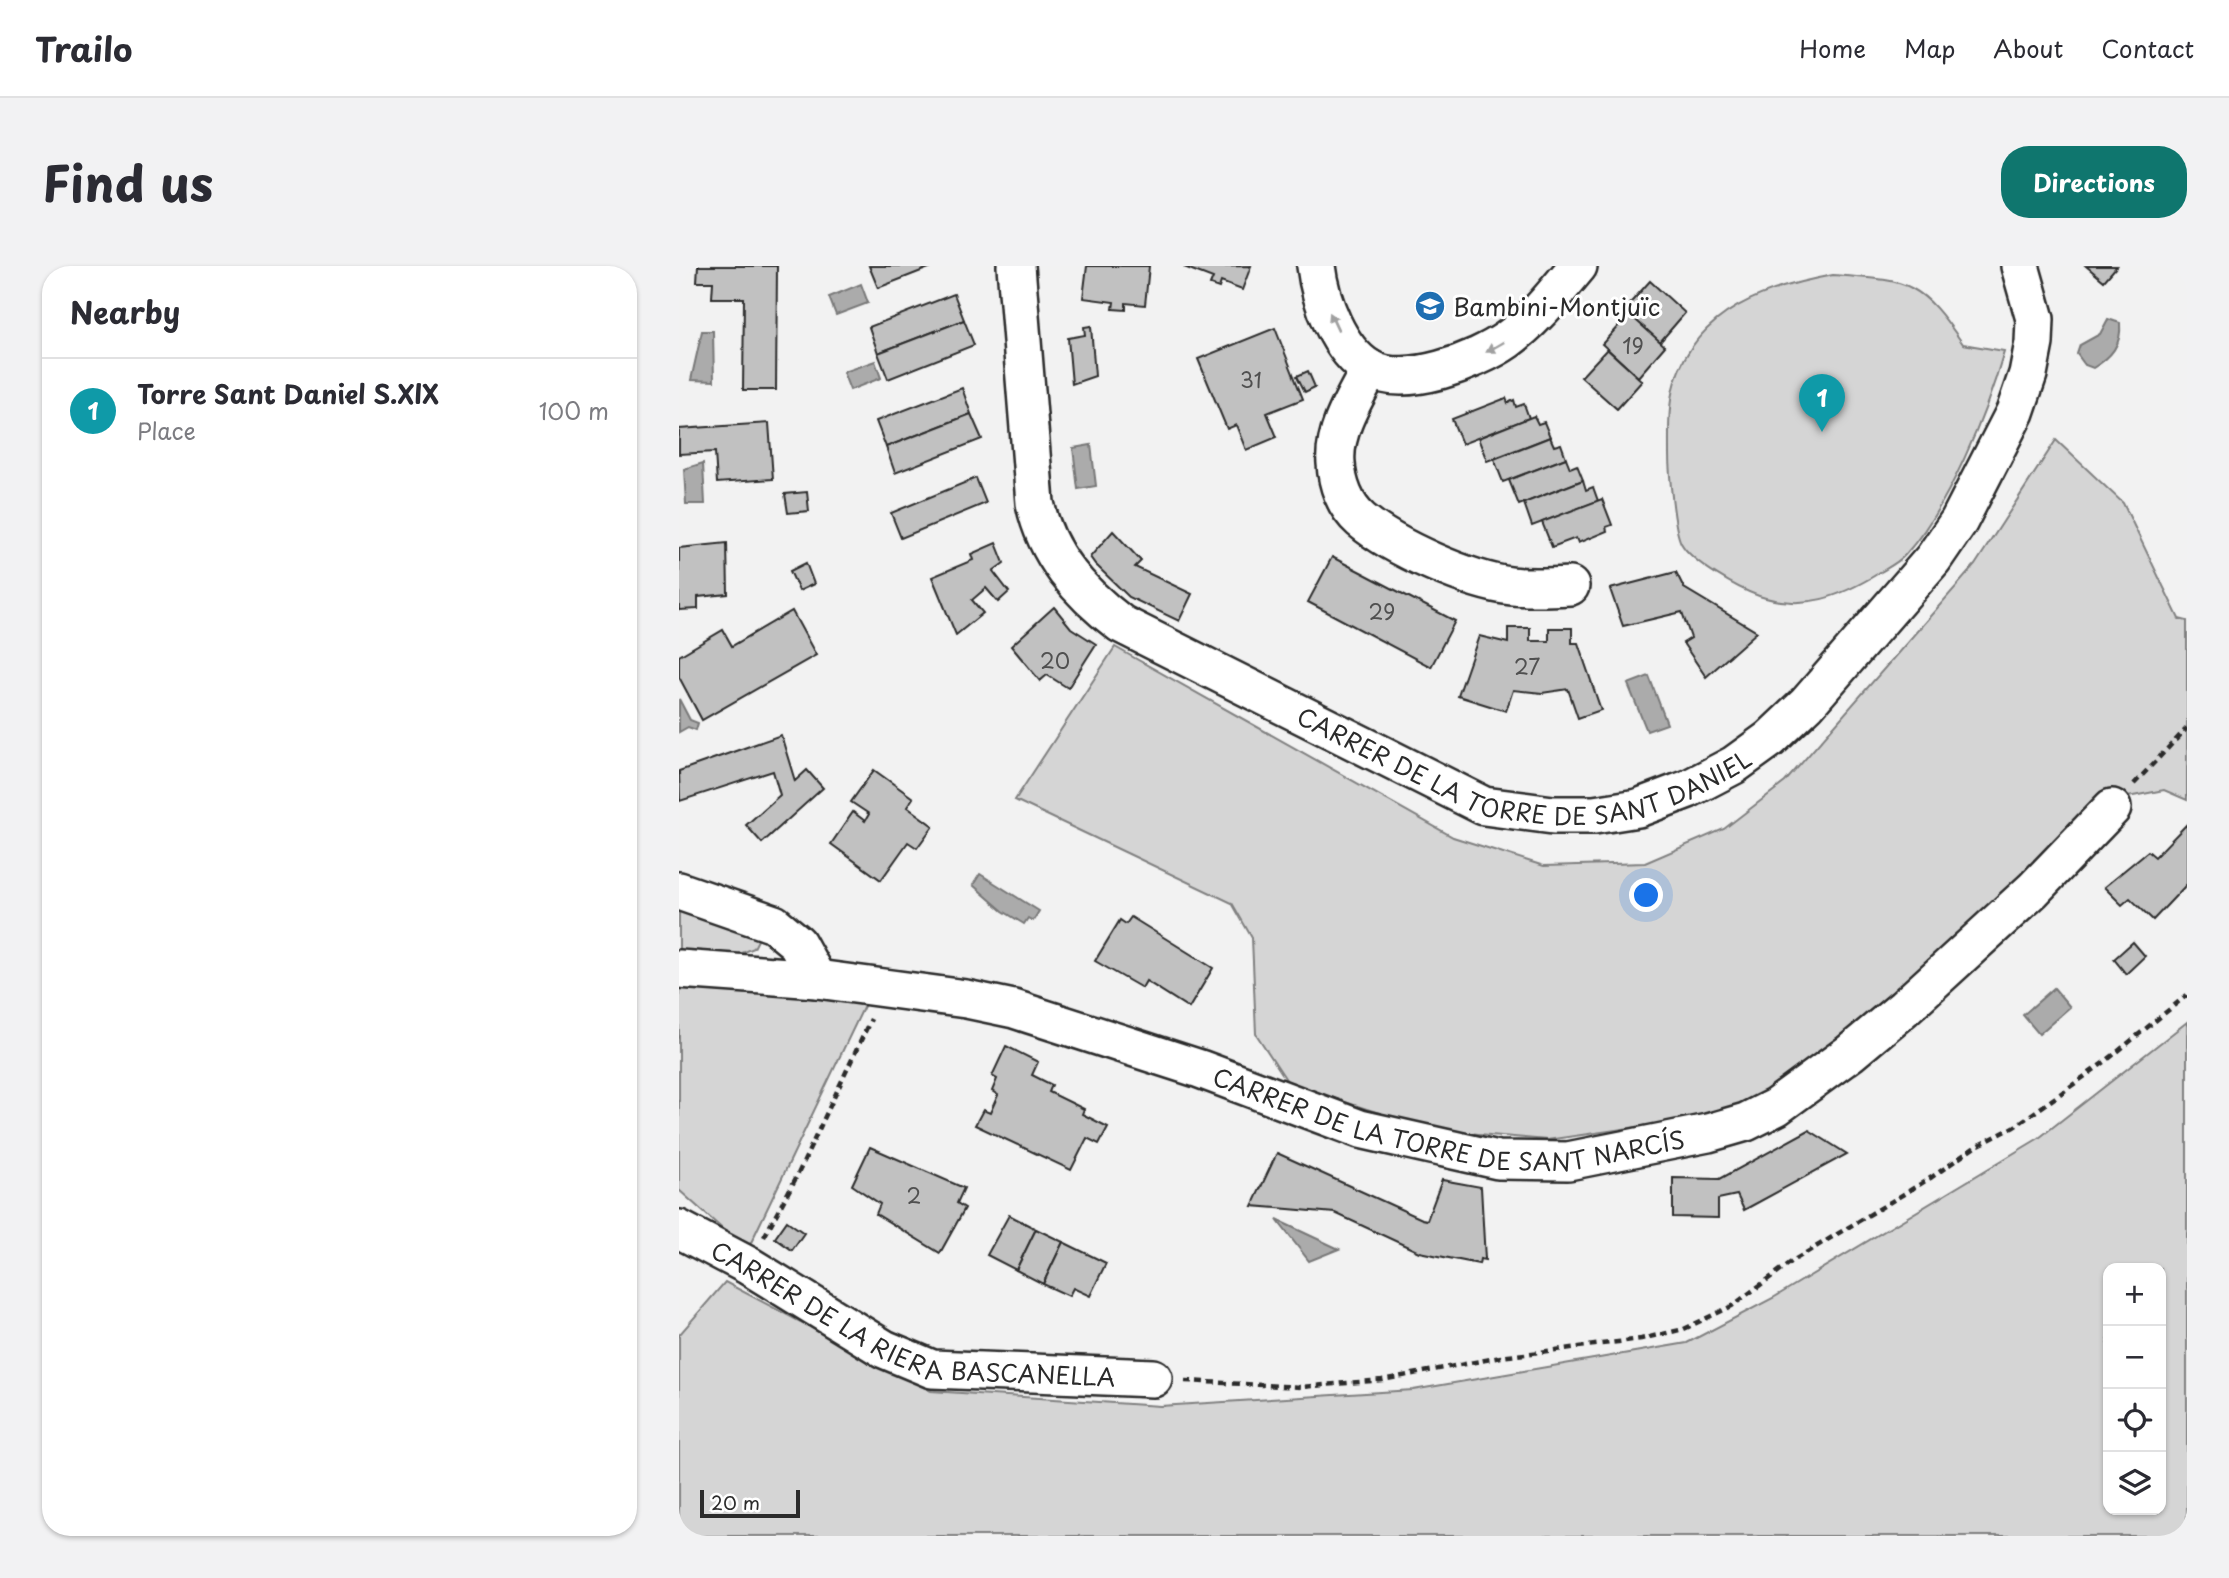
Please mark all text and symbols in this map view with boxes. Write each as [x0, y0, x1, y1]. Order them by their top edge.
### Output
text: Trailo [35, 23, 132, 73]
text: Home [1799, 30, 1866, 66]
text: Map [1904, 30, 1955, 66]
text: About [1993, 30, 2063, 66]
text: Contact [2101, 30, 2194, 66]
text: Find us [42, 145, 213, 219]
button: Directions [2001, 146, 2187, 218]
place label: Bambini-Montjuïc [1453, 288, 1660, 324]
text: Nearby [70, 289, 180, 334]
school or university icon: Bambini-Montjuïc [1413, 289, 1447, 323]
one-way arrow [1328, 312, 1340, 332]
house number: 19 [1622, 329, 1644, 361]
one-way arrow [1485, 341, 1504, 353]
house number: 31 [1240, 363, 1262, 395]
text: Torre Sant Daniel S.XIX [137, 374, 438, 413]
pin: 1 [1799, 374, 1845, 432]
text: 1 [88, 393, 99, 428]
text: 100 m [539, 393, 609, 428]
text: Place [137, 413, 196, 448]
house number: 29 [1369, 595, 1395, 627]
house number: 20 [1040, 644, 1070, 676]
house number: 27 [1514, 650, 1540, 682]
street label: CARRER DE LA TORRE DE SANT DANIEL [1276, 690, 1770, 762]
text: CARRER DE LA TORRE DE SANT DANIEL [1291, 697, 1758, 833]
your location [1629, 878, 1663, 912]
street label: CARRER DE LA TORRE DE SANT NARCÍS [1208, 1057, 1687, 1179]
house number: 2 [907, 1179, 921, 1211]
street label: CARRER DE LA RIERA BASCANELLA [705, 1231, 1116, 1394]
map controls [2103, 1263, 2166, 1515]
button: + [2103, 1263, 2166, 1326]
button: − [2103, 1326, 2166, 1389]
button: locate [2103, 1389, 2166, 1452]
button: layers [2103, 1452, 2166, 1515]
scale bar [700, 1487, 800, 1519]
text: 20 m [711, 1488, 760, 1516]

